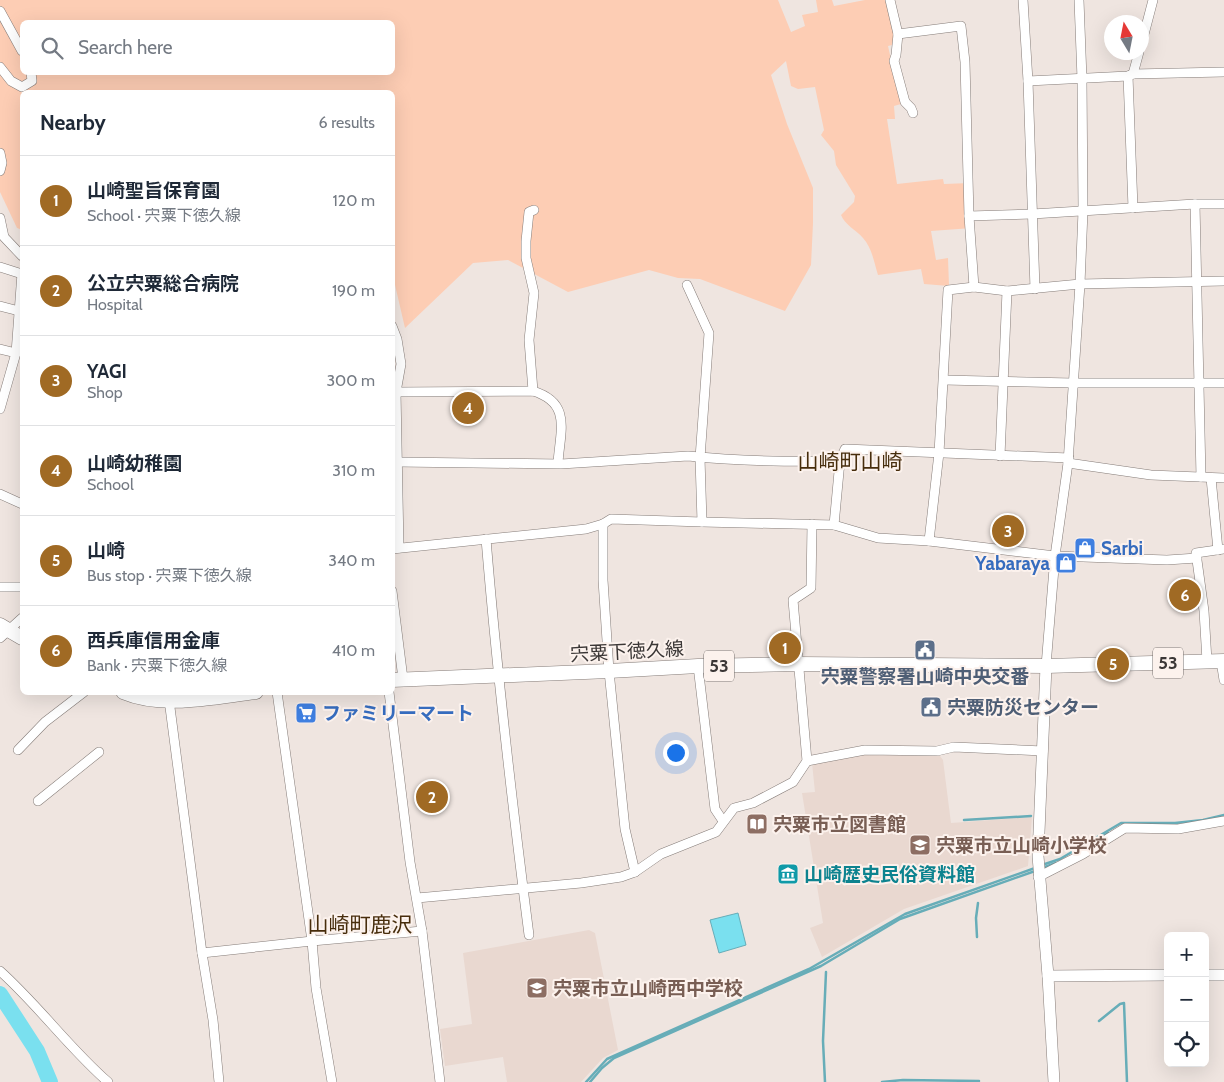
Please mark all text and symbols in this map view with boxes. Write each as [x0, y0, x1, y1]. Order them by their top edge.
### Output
north arrow [1104, 15, 1149, 60]
search box [20, 20, 395, 75]
icon: search [38, 34, 66, 62]
text: Search here [78, 36, 172, 59]
text: Nearby [40, 110, 106, 135]
text: 6 results [319, 113, 375, 132]
text: 山崎聖旨保育園 [87, 179, 220, 202]
text: 1 [53, 191, 59, 210]
text: 120 m [333, 191, 375, 210]
text: School · 宍粟下徳久線 [87, 206, 241, 225]
text: 公立宍粟総合病院 [87, 272, 239, 295]
text: 2 [52, 281, 60, 300]
text: 190 m [332, 281, 375, 300]
text: Hospital [87, 295, 143, 314]
text: YAGI [87, 360, 127, 383]
text: 3 [52, 371, 60, 390]
text: 300 m [326, 371, 375, 390]
text: Shop [87, 383, 123, 402]
pin: 4 [452, 389, 484, 427]
district label: 山崎町山崎 [798, 449, 903, 474]
text: 山崎幼稚園 [87, 452, 182, 475]
text: 4 [51, 461, 61, 480]
text: 310 m [332, 461, 375, 480]
text: School [87, 475, 134, 494]
pin: 3 [992, 512, 1024, 550]
shop icon: Sarbi [1073, 536, 1097, 560]
place label: Sarbi [1101, 537, 1143, 560]
text: 山崎 [87, 539, 125, 562]
text: 5 [52, 551, 60, 570]
text: 340 m [328, 551, 375, 570]
shop icon: Yabaraya [1054, 551, 1078, 575]
place label: Yabaraya [974, 552, 1051, 575]
text: Bus stop · 宍粟下徳久線 [87, 566, 252, 585]
pin: 6 [1169, 576, 1201, 614]
text: 西兵庫信用金庫 [87, 629, 220, 652]
pin: 1 [769, 629, 801, 667]
street label: 宍粟下徳久線 [569, 637, 685, 666]
public building icon: 宍粟警察署山崎中央交番 [913, 638, 937, 662]
text: 6 [52, 641, 61, 660]
text: 410 m [332, 641, 375, 660]
pin: 5 [1097, 645, 1129, 683]
road number: 53 [1153, 648, 1183, 678]
road number: 53 [704, 650, 734, 681]
text: Bank · 宍粟下徳久線 [87, 656, 227, 675]
place label: 宍粟警察署山崎中央交番 [820, 665, 1030, 688]
public building icon: 宍粟防災センター [919, 695, 943, 719]
place label: 宍粟防災センター [947, 696, 1099, 719]
supermarket icon: ファミリーマート [294, 701, 318, 725]
place label: ファミリーマート [322, 702, 474, 725]
your location [663, 740, 689, 766]
pin: 2 [416, 778, 448, 816]
library icon: 宍粟市立図書館 [745, 812, 769, 836]
place label: 宍粟市立図書館 [773, 813, 906, 836]
school or university icon: 宍粟市立山崎小学校 [908, 833, 932, 857]
place label: 宍粟市立山崎小学校 [936, 834, 1107, 857]
museum icon: 山崎歴史民俗資料館 [776, 862, 800, 886]
place label: 山崎歴史民俗資料館 [804, 863, 975, 886]
district label: 山崎町鹿沢 [308, 912, 413, 937]
map controls [1164, 932, 1209, 1067]
button: + [1164, 932, 1209, 977]
school or university icon: 宍粟市立山崎西中学校 [525, 976, 549, 1000]
place label: 宍粟市立山崎西中学校 [553, 977, 743, 1000]
button: − [1164, 977, 1209, 1022]
button: locate [1164, 1022, 1209, 1067]

